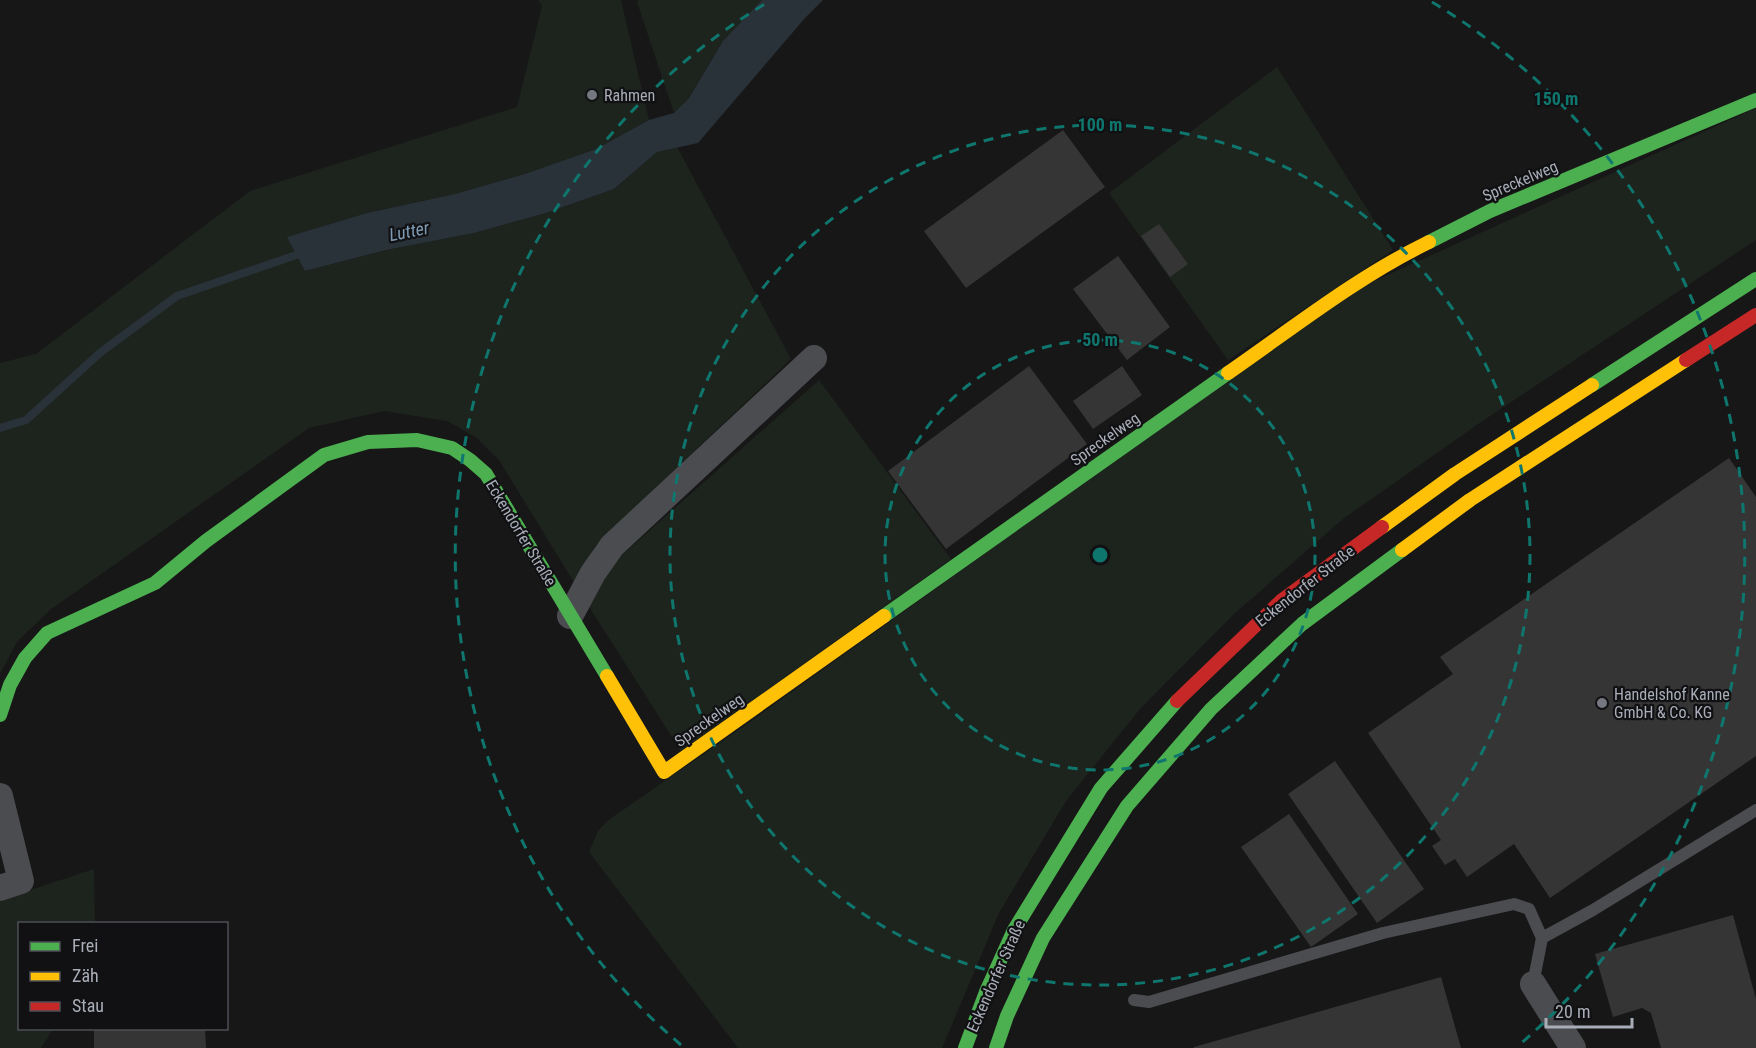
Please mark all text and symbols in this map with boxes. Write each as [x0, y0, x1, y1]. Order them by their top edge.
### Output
place label: Rahmen [604, 86, 655, 105]
marker: Rahmen [585, 88, 599, 102]
text: 150 m [1534, 88, 1578, 109]
text: 100 m [1078, 114, 1122, 135]
street label: Spreckelweg [1480, 157, 1560, 205]
water label: Lutter [387, 217, 431, 245]
text: 50 m [1082, 329, 1118, 350]
street label: Spreckelweg [1067, 408, 1143, 470]
street label: Eckendorfer Straße [482, 476, 560, 590]
street label: Eckendorfer Straße [1252, 541, 1358, 631]
centre of rings [1090, 545, 1110, 565]
place label: Handelshof Kanne GmbH & Co. KG [1614, 685, 1730, 722]
street label: Spreckelweg [671, 689, 747, 751]
marker: Handelshof Kanne GmbH & Co. KG [1595, 696, 1609, 710]
street label: Eckendorfer Straße [963, 917, 1029, 1035]
legend [18, 922, 228, 1030]
text: Frei [72, 935, 98, 956]
text: Zäh [72, 965, 99, 986]
scale bar [1546, 991, 1632, 1029]
text: Stau [72, 995, 104, 1016]
text: 20 m [1555, 1001, 1590, 1022]

